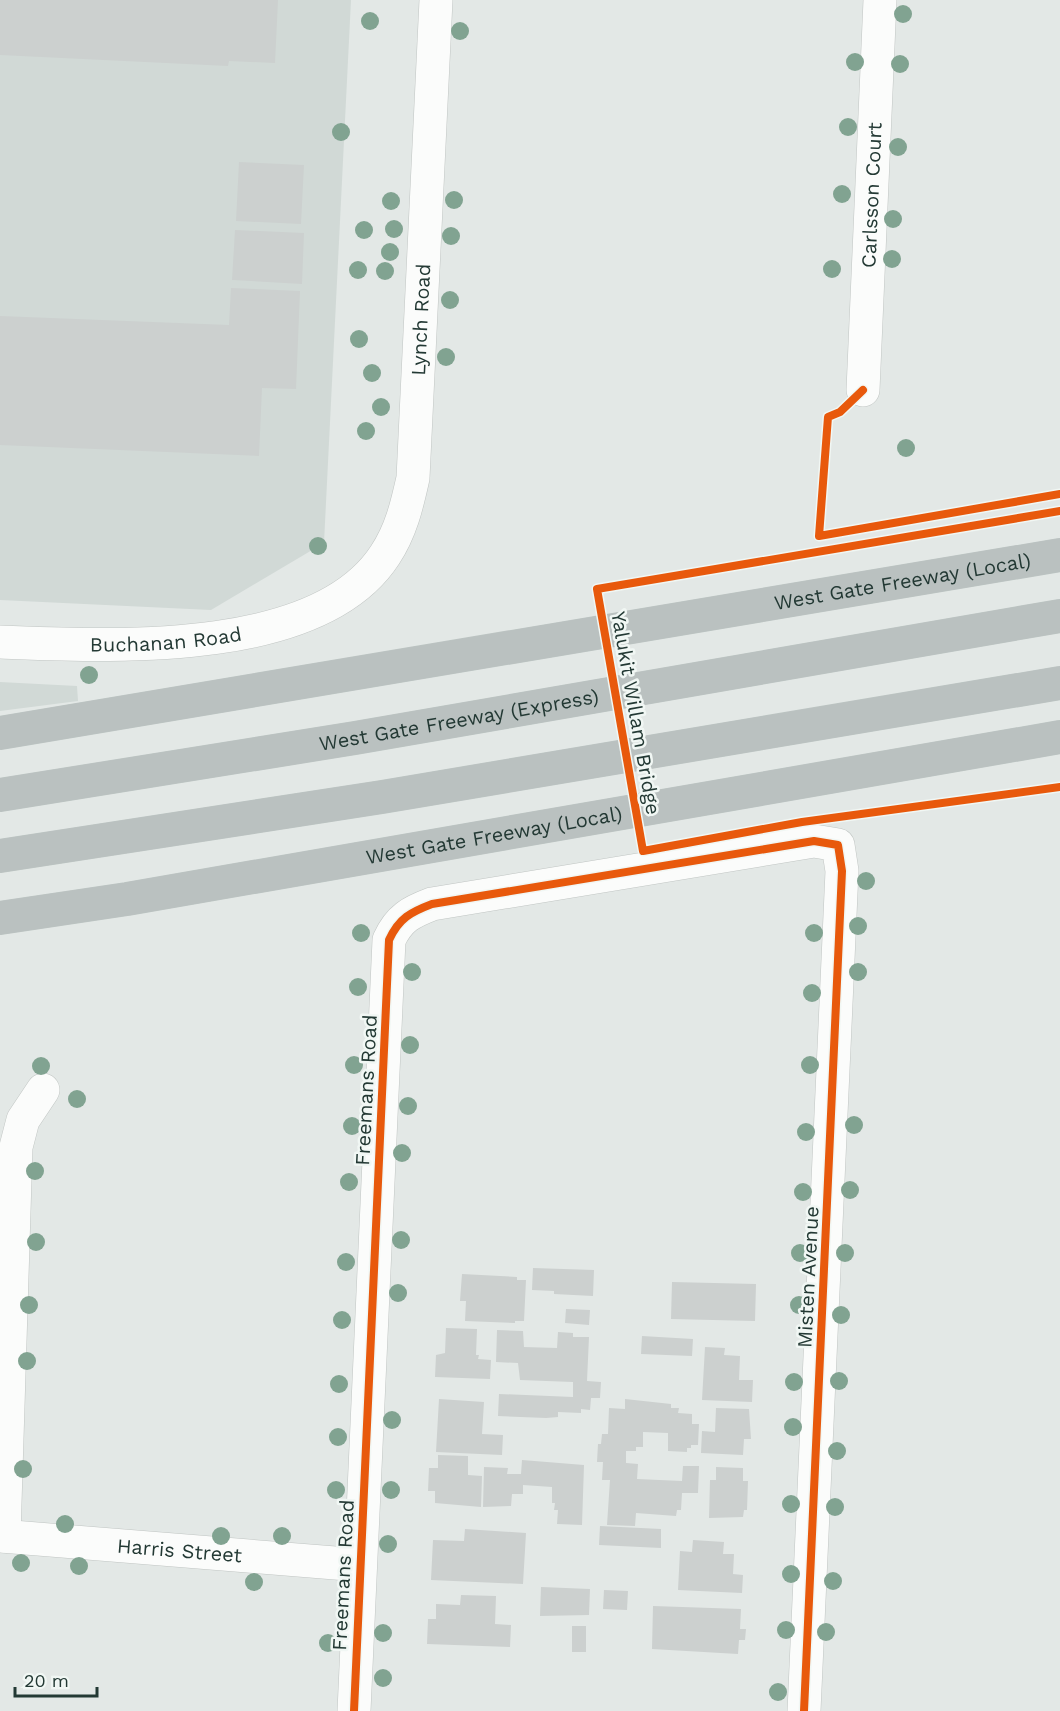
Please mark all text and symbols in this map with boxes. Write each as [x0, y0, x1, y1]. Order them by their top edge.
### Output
street label: Carlsson Court [856, 121, 887, 268]
street label: Lynch Road [406, 263, 435, 376]
street label: West Gate Freeway (Local) [772, 548, 1032, 615]
street label: Yalukit Willam Bridge [606, 609, 666, 817]
street label: Buchanan Road [90, 622, 243, 657]
street label: West Gate Freeway (Express) [317, 684, 601, 756]
street label: West Gate Freeway (Local) [364, 801, 624, 869]
street label: Freemans Road [350, 1014, 382, 1166]
street label: Misten Avenue [792, 1205, 824, 1349]
street label: Freemans Road [327, 1499, 359, 1651]
street label: Harris Street [116, 1533, 243, 1567]
scale bar [15, 1660, 98, 1698]
text: 20 m [24, 1670, 69, 1691]

